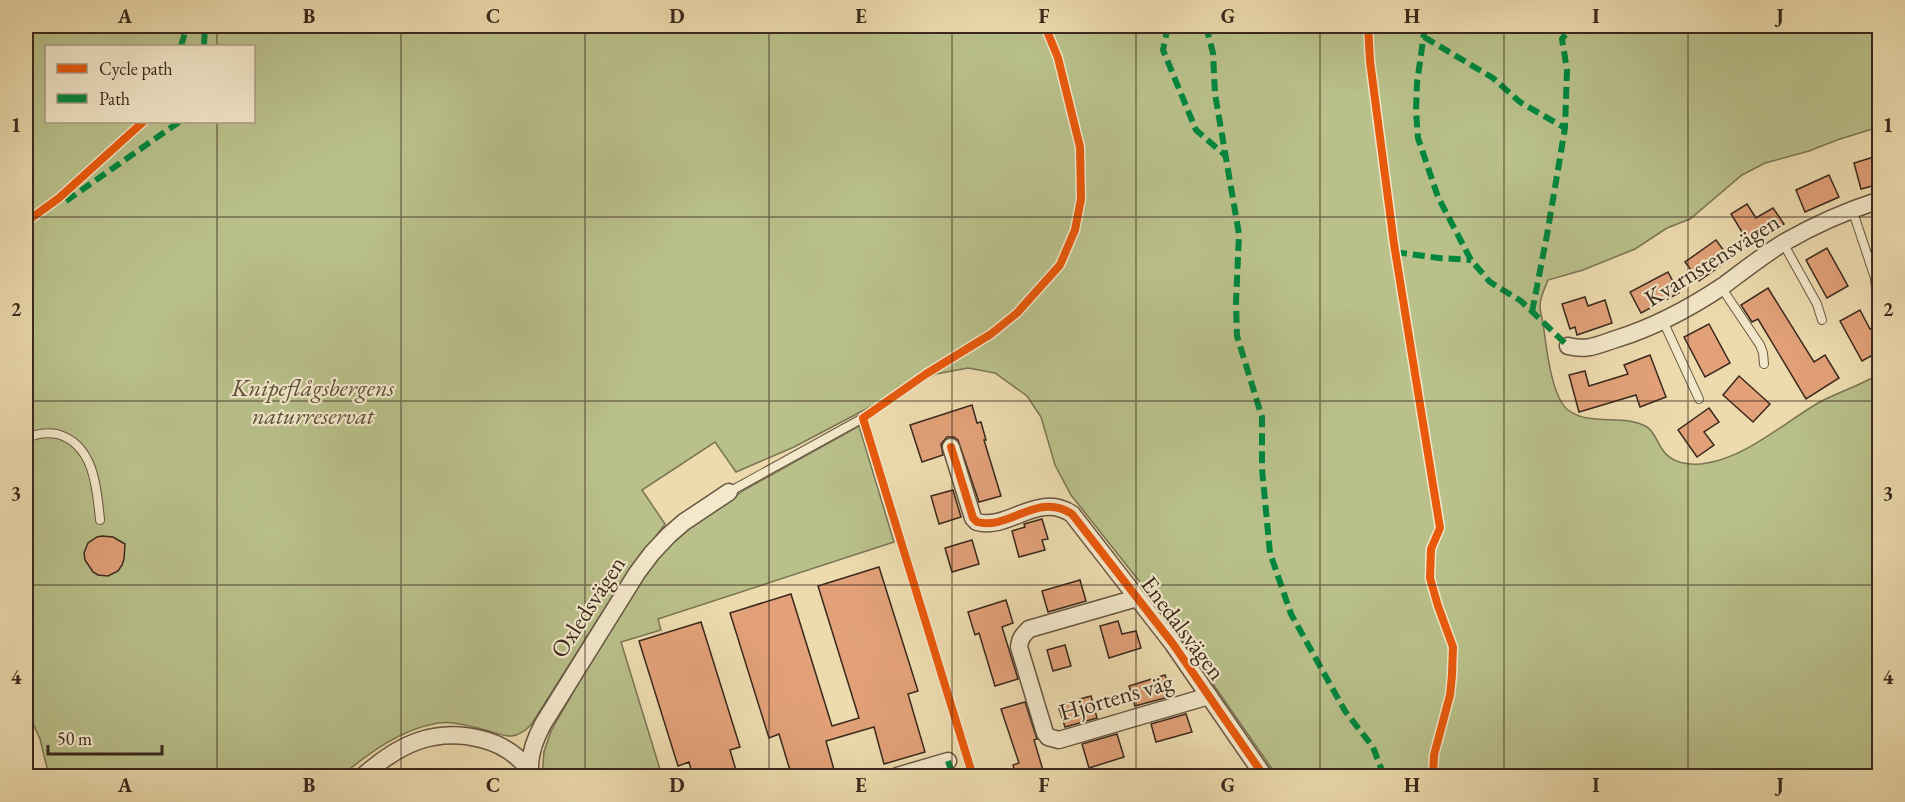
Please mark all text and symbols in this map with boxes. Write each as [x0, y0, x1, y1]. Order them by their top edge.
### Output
text: A [117, 3, 133, 29]
text: B [303, 3, 315, 29]
text: C [486, 3, 500, 29]
text: D [669, 3, 685, 29]
text: E [855, 3, 867, 29]
text: F [1039, 3, 1050, 29]
text: G [1221, 3, 1235, 29]
text: H [1404, 3, 1420, 29]
text: I [1592, 3, 1600, 29]
text: J [1774, 3, 1784, 29]
legend [45, 45, 255, 123]
text: Cycle path [99, 57, 173, 80]
text: Path [99, 87, 130, 110]
text: 1 [11, 112, 21, 138]
text: 1 [1883, 112, 1893, 138]
street label: Kvarnstensvägen [1638, 205, 1786, 314]
text: 2 [11, 296, 22, 322]
text: 2 [1883, 296, 1894, 322]
park label: Knipeflågsbergens naturreservat [231, 372, 395, 431]
text: 3 [11, 480, 21, 506]
text: 3 [1883, 480, 1893, 506]
street label: Oxledsvägen [543, 550, 632, 664]
street label: Enedalsvägen [1134, 569, 1233, 686]
text: 4 [11, 664, 22, 690]
text: 4 [1883, 664, 1894, 690]
street label: Hjortens väg [1055, 665, 1177, 728]
scale bar [48, 718, 162, 756]
text: 50 m [57, 727, 92, 750]
text: A [117, 772, 133, 798]
text: B [303, 772, 315, 798]
text: C [486, 772, 500, 798]
text: D [669, 772, 685, 798]
text: E [855, 772, 867, 798]
text: F [1039, 772, 1050, 798]
text: G [1221, 772, 1235, 798]
text: H [1404, 772, 1420, 798]
text: I [1592, 772, 1600, 798]
text: J [1774, 772, 1784, 798]

